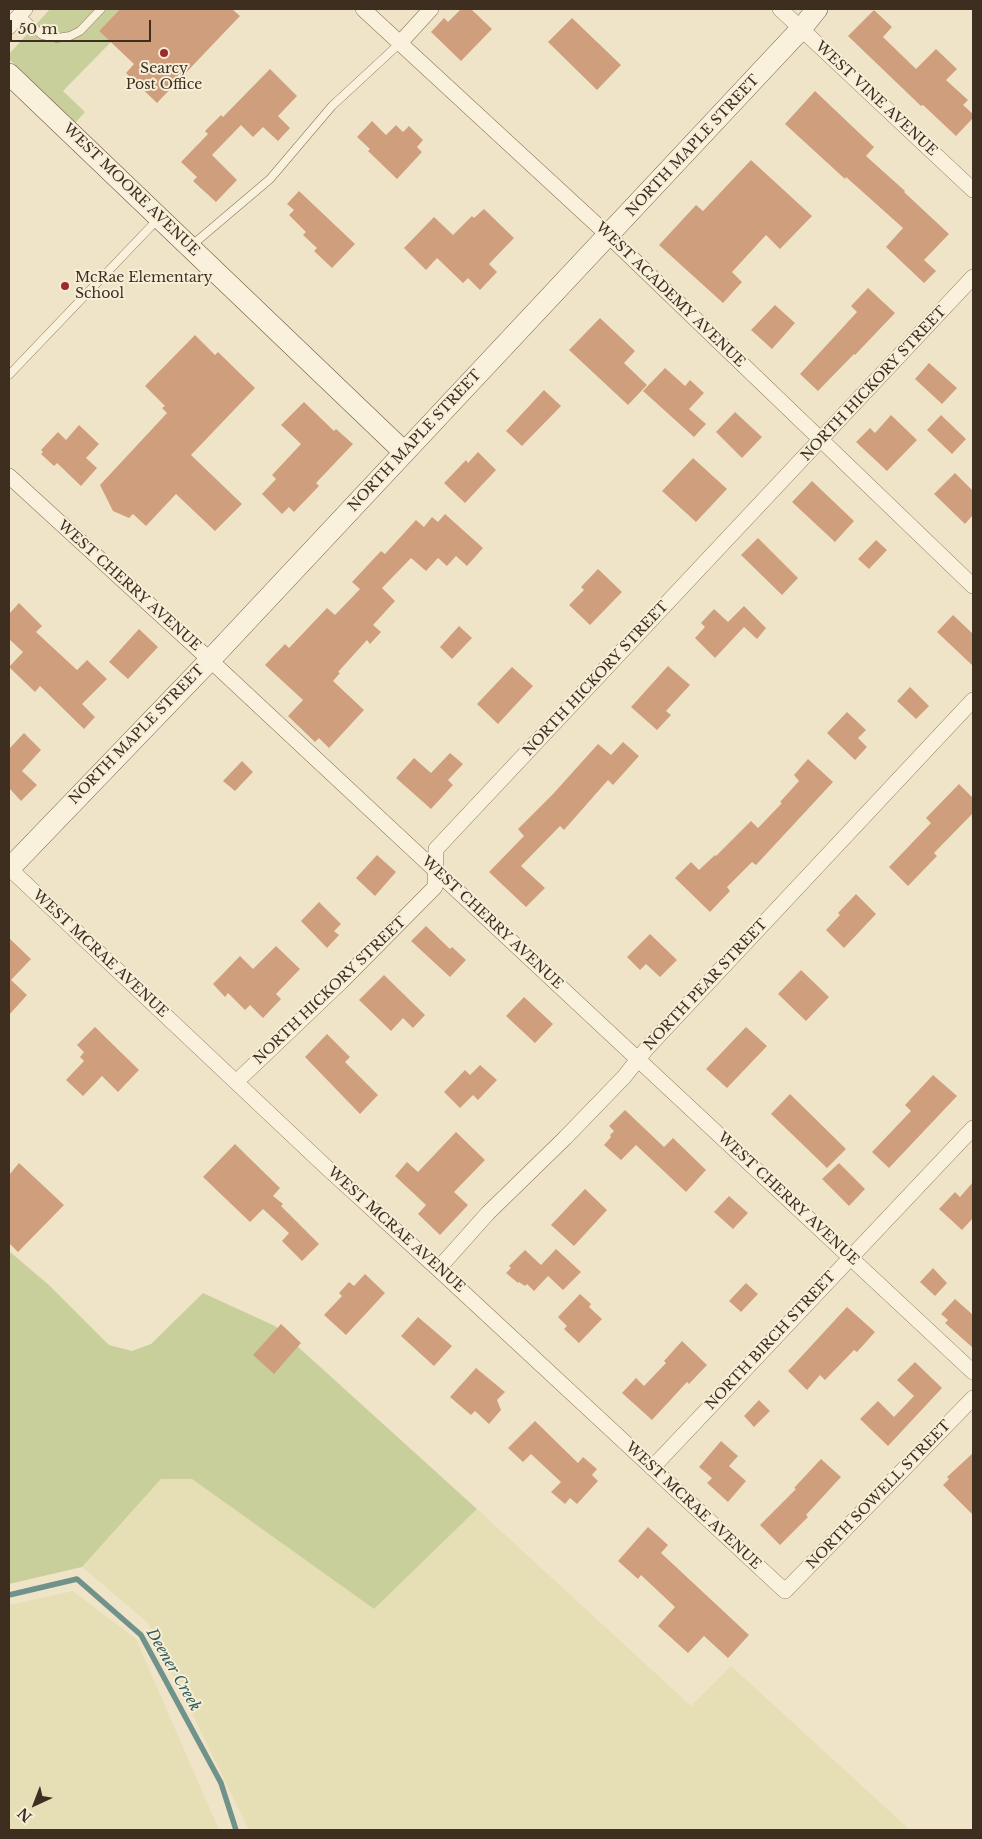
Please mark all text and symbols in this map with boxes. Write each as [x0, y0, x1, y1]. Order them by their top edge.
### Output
scale bar [12, 10, 154, 42]
text: 50 m [18, 19, 58, 38]
street label: WEST VINE AVENUE [812, 38, 940, 160]
marker: Searcy Post Office [158, 47, 170, 59]
place label: Searcy Post Office [126, 61, 202, 94]
street label: NORTH MAPLE STREET [623, 72, 763, 220]
street label: WEST MOORE AVENUE [59, 120, 203, 260]
street label: WEST ACADEMY AVENUE [592, 219, 748, 371]
place label: McRae Elementary School [75, 270, 212, 302]
marker: McRae Elementary School [59, 280, 71, 292]
street label: NORTH HICKORY STREET [798, 303, 950, 465]
street label: NORTH MAPLE STREET [345, 367, 485, 515]
street label: WEST CHERRY AVENUE [54, 517, 204, 655]
street label: NORTH HICKORY STREET [520, 598, 672, 760]
street label: NORTH MAPLE STREET [66, 662, 208, 808]
street label: WEST CHERRY AVENUE [418, 853, 566, 993]
street label: WEST MCRAE AVENUE [29, 887, 171, 1021]
street label: NORTH HICKORY STREET [250, 914, 410, 1068]
street label: NORTH PEAR STREET [641, 916, 771, 1054]
street label: WEST CHERRY AVENUE [714, 1129, 862, 1269]
street label: WEST MCRAE AVENUE [324, 1164, 468, 1296]
street label: NORTH BIRCH STREET [703, 1268, 839, 1414]
street label: NORTH SOWELL STREET [803, 1417, 955, 1573]
street label: WEST MCRAE AVENUE [622, 1439, 764, 1573]
water label: Deener Creek [142, 1625, 204, 1715]
north arrow [10, 1779, 60, 1829]
text: N [14, 1804, 36, 1826]

